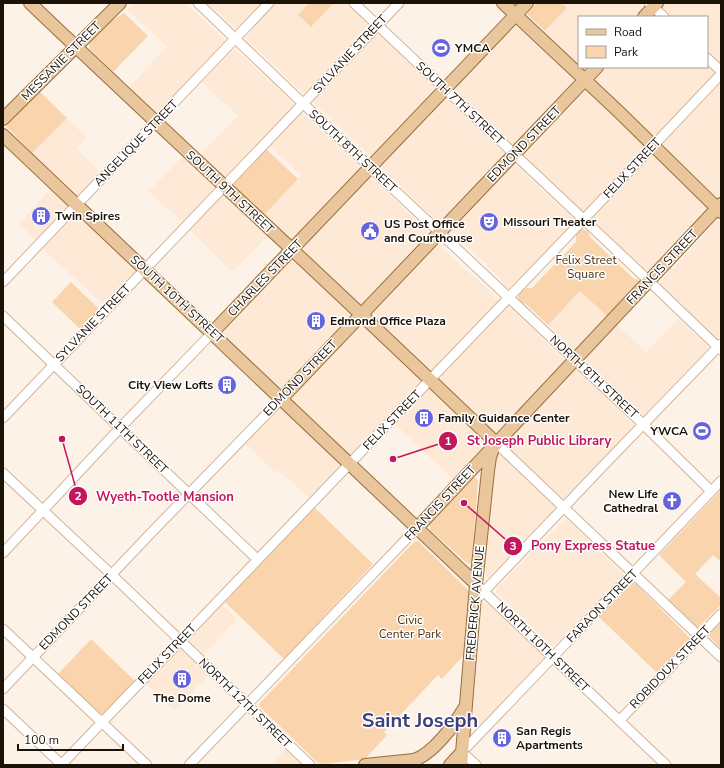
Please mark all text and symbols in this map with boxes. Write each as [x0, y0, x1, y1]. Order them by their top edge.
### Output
street label: SYLVANIE STREET [309, 11, 391, 97]
legend [578, 16, 708, 68]
street label: MESSANIE STREET [18, 17, 105, 104]
text: Road [614, 24, 642, 40]
sports icon: YMCA [430, 37, 452, 59]
place label: YMCA [454, 40, 490, 56]
text: Park [614, 44, 639, 60]
street label: SOUTH 7TH STREET [413, 58, 508, 149]
street label: ANGELIQUE STREET [90, 96, 182, 190]
street label: EDMOND STREET [484, 102, 565, 185]
street label: SOUTH 8TH STREET [306, 106, 401, 197]
street label: FELIX STREET [600, 134, 665, 202]
street label: SOUTH 9TH STREET [183, 147, 278, 238]
building icon: Twin Spires [30, 205, 52, 227]
place label: Twin Spires [55, 208, 120, 224]
theatre icon: Missouri Theater [478, 211, 500, 233]
place label: Missouri Theater [503, 214, 597, 230]
place label: US Post Office and Courthouse [384, 216, 473, 246]
public building icon: US Post Office and Courthouse [359, 220, 381, 242]
street label: FRANCIS STREET [623, 225, 702, 308]
street label: CHARLES STREET [224, 235, 306, 320]
street label: SOUTH 10TH STREET [127, 252, 228, 347]
park label: Felix Street Square [555, 252, 617, 282]
street label: SYLVANIE STREET [52, 280, 135, 365]
building icon: Edmond Office Plaza [305, 310, 327, 332]
place label: Edmond Office Plaza [330, 313, 446, 329]
street label: NORTH 8TH STREET [546, 332, 642, 423]
street label: EDMOND STREET [260, 336, 341, 419]
building icon: City View Lofts [216, 374, 238, 396]
place label: City View Lofts [128, 377, 213, 393]
street label: SOUTH 11TH STREET [73, 381, 172, 478]
street label: FELIX STREET [359, 386, 425, 453]
building icon: Family Guidance Center [413, 407, 435, 429]
place label: Family Guidance Center [438, 410, 570, 426]
sports icon: YWCA [691, 420, 713, 442]
place label: YWCA [649, 423, 688, 439]
callout: St Joseph Public Library [438, 428, 619, 453]
text: St Joseph Public Library [467, 432, 612, 450]
text: 1 [444, 433, 452, 449]
street label: FRANCIS STREET [401, 461, 480, 544]
callout: Wyeth-Tootle Mansion [68, 484, 241, 509]
place label: New Life Cathedral [603, 486, 658, 516]
text: 2 [74, 488, 82, 504]
text: Wyeth-Tootle Mansion [96, 488, 234, 506]
church icon: New Life Cathedral [661, 490, 683, 512]
callout: Pony Express Statue [503, 533, 663, 558]
text: Pony Express Statue [531, 537, 655, 555]
text: 3 [509, 538, 517, 554]
street label: FREDERICK AVENUE [462, 545, 488, 661]
street label: FARAON STREET [563, 565, 642, 646]
street label: EDMOND STREET [36, 570, 117, 653]
street label: NORTH 10TH STREET [493, 599, 593, 696]
park label: Civic Center Park [379, 612, 442, 642]
street label: FELIX STREET [134, 620, 200, 687]
street label: ROBIDOUX STREET [626, 622, 714, 712]
street label: NORTH 12TH STREET [195, 655, 295, 752]
building icon: The Dome [171, 668, 193, 690]
place label: The Dome [153, 690, 211, 706]
district label: Saint Joseph [362, 707, 478, 734]
place label: San Regis Apartments [516, 723, 583, 753]
scale bar [18, 726, 123, 752]
building icon: San Regis Apartments [491, 727, 513, 749]
text: 100 m [24, 732, 59, 748]

